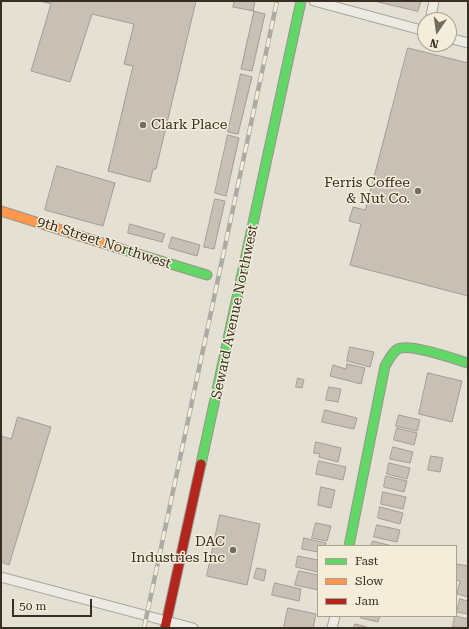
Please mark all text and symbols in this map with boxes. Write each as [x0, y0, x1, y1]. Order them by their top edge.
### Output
north arrow [417, 12, 457, 52]
text: N [429, 36, 440, 50]
place label: Clark Place [151, 117, 227, 133]
marker: Clark Place [138, 120, 148, 130]
place label: Ferris Coffee & Nut Co. [324, 175, 410, 208]
marker: Ferris Coffee & Nut Co. [413, 186, 423, 196]
street label: 9th Street Northwest [35, 213, 173, 273]
street label: Seward Avenue Northwest [208, 223, 262, 401]
place label: DAC Industries Inc [131, 534, 225, 566]
marker: DAC Industries Inc [228, 545, 238, 555]
legend [317, 545, 457, 617]
text: Fast [355, 554, 378, 568]
text: Slow [355, 574, 383, 588]
scale bar [14, 591, 94, 617]
text: Jam [355, 594, 379, 608]
text: 50 m [19, 599, 46, 613]

